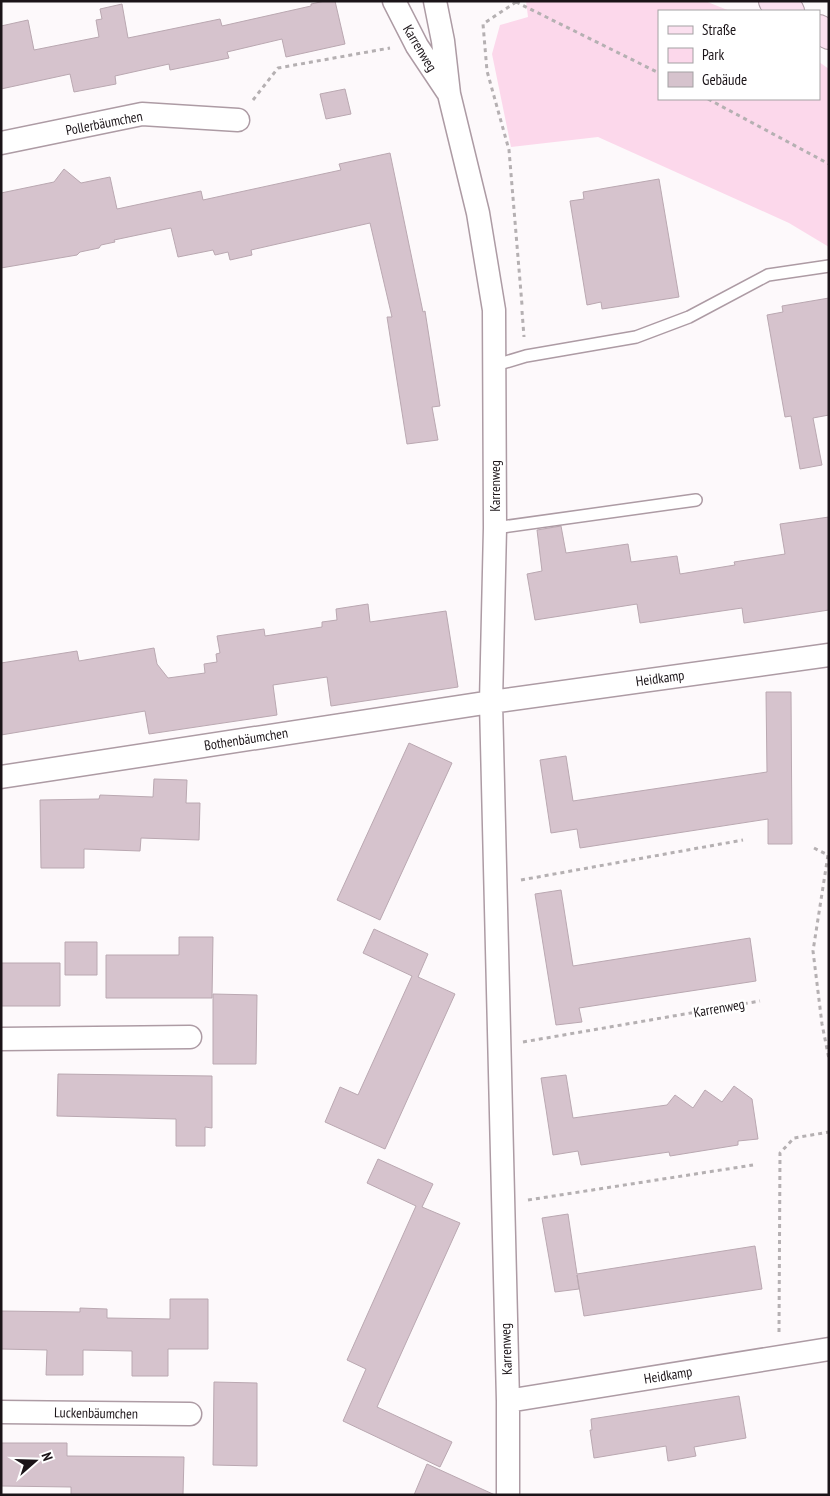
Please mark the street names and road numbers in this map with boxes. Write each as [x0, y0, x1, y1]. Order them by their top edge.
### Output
street label: Karrenweg [399, 21, 441, 75]
street label: Pollerbäumchen [64, 107, 144, 139]
street label: Karrenweg [486, 460, 504, 512]
street label: Heidkamp [635, 666, 685, 690]
street label: Bothenbäumchen [203, 723, 289, 755]
street label: Karrenweg [692, 995, 746, 1021]
street label: Karrenweg [496, 1323, 516, 1375]
street label: Heidkamp [643, 1362, 693, 1388]
street label: Luckenbäumchen [54, 1403, 138, 1423]

